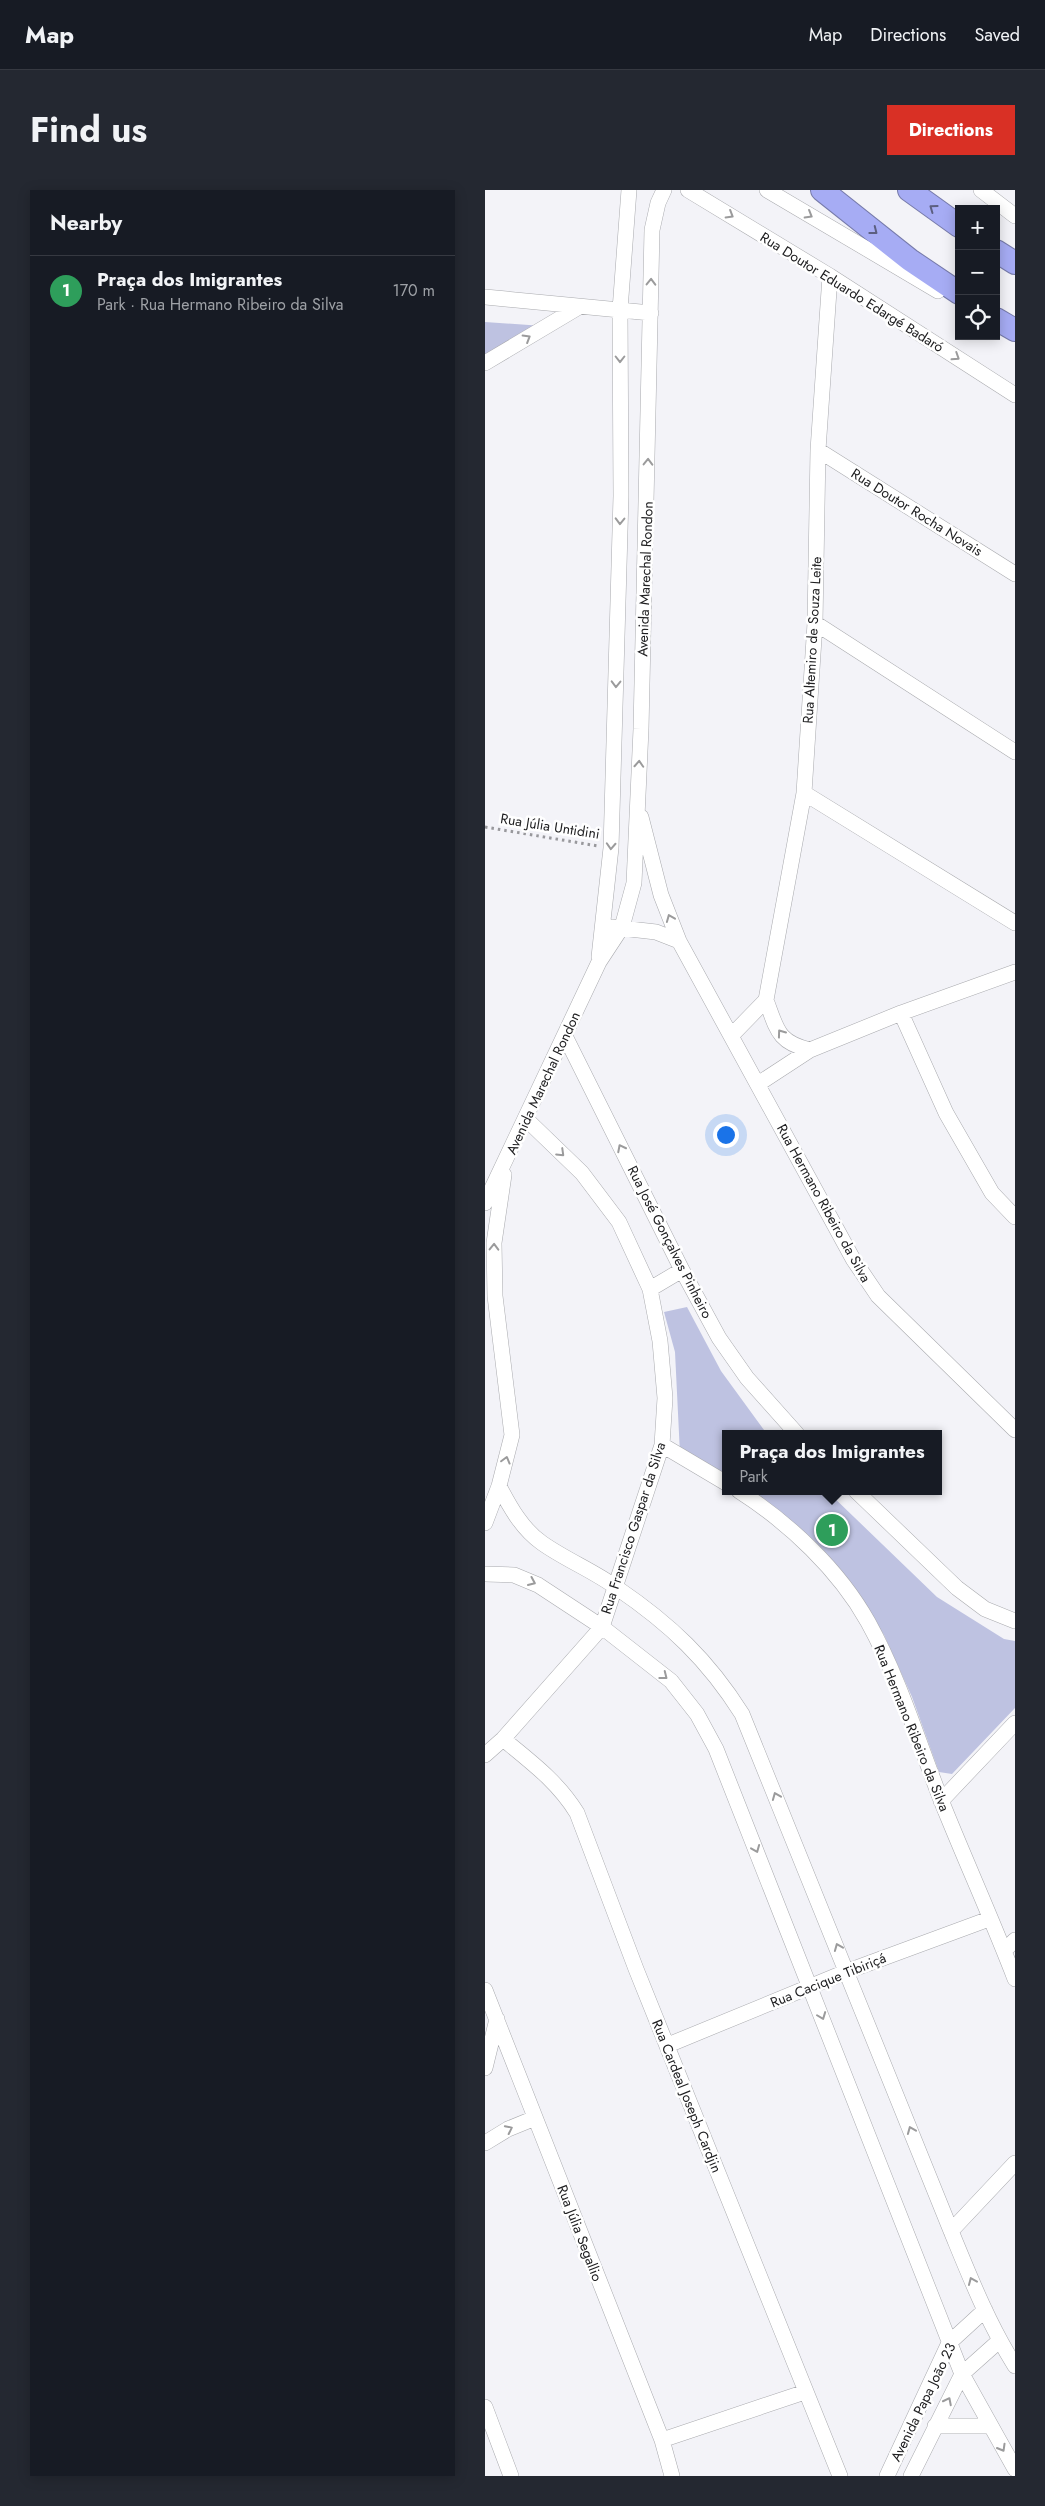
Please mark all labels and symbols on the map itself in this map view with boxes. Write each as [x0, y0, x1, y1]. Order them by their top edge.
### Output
one-way arrow [930, 205, 939, 215]
one-way arrow [724, 209, 733, 219]
one-way arrow [803, 209, 812, 219]
one-way arrow [868, 226, 877, 234]
street label: Rua Doutor Eduardo Edargé Badaró [756, 227, 948, 357]
one-way arrow [646, 277, 656, 285]
one-way arrow [521, 335, 530, 345]
one-way arrow [951, 351, 960, 361]
one-way arrow [615, 356, 625, 363]
one-way arrow [642, 457, 653, 465]
street label: Rua Doutor Rocha Novais [847, 463, 987, 561]
street label: Avenida Marechal Rondon [632, 501, 658, 657]
one-way arrow [615, 518, 625, 526]
street label: Rua Altemiro de Souza Leite [798, 556, 826, 724]
one-way arrow [611, 680, 622, 688]
one-way arrow [634, 760, 644, 768]
street label: Rua Júlia Untidini [499, 808, 601, 844]
one-way arrow [605, 843, 616, 851]
one-way arrow [666, 914, 676, 923]
street label: Avenida Marechal Rondon [501, 1008, 585, 1158]
one-way arrow [778, 1029, 787, 1039]
street label: Rua Hermano Ribeiro da Silva [772, 1120, 876, 1286]
your location [713, 1122, 739, 1148]
one-way arrow [617, 1144, 627, 1153]
one-way arrow [556, 1147, 565, 1156]
street label: Rua José Gonçalves Pinheiro [623, 1162, 717, 1322]
one-way arrow [489, 1243, 499, 1250]
street label: Rua Francisco Gaspar da Silva [596, 1440, 670, 1616]
one-way arrow [500, 1455, 511, 1464]
pin: 1 [816, 1511, 848, 1549]
one-way arrow [527, 1576, 536, 1587]
street label: Rua Hermano Ribeiro da Silva [869, 1642, 955, 1814]
one-way arrow [658, 1671, 667, 1679]
one-way arrow [772, 1792, 783, 1801]
one-way arrow [749, 1844, 760, 1853]
one-way arrow [834, 1943, 844, 1952]
street label: Rua Cacique Tibiriçá [767, 1948, 889, 2012]
one-way arrow [816, 2011, 826, 2020]
street label: Rua Cardeal Joseph Cardjin [647, 2016, 727, 2176]
one-way arrow [504, 2125, 513, 2135]
one-way arrow [907, 2126, 917, 2135]
street label: Rua Júlia Segallio [552, 2182, 608, 2285]
one-way arrow [968, 2277, 979, 2286]
street label: Avenida Papa João 23 [886, 2339, 961, 2465]
one-way arrow [942, 2397, 952, 2406]
one-way arrow [996, 2442, 1006, 2451]

